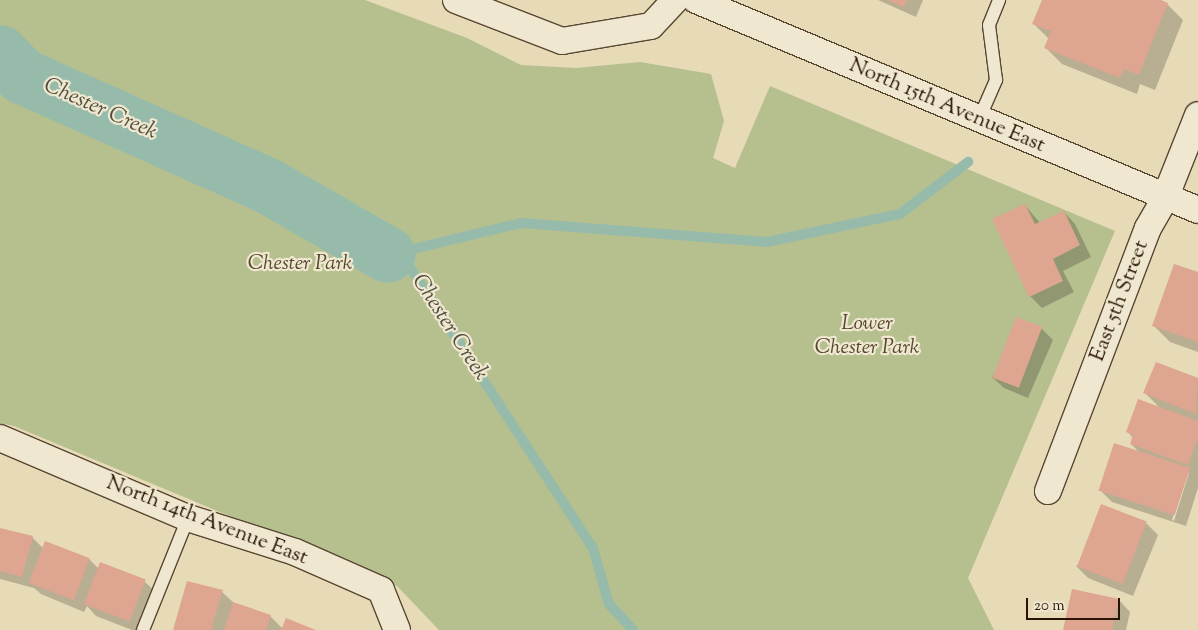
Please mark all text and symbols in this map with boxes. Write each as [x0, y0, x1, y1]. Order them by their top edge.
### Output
street label: North 15th Avenue East [845, 53, 1049, 159]
water label: Chester Creek [39, 73, 161, 147]
street label: East 5th Street [1085, 237, 1155, 365]
park label: Chester Park [248, 251, 352, 277]
water label: Chester Creek [405, 270, 493, 386]
park label: Lower Chester Park [815, 311, 919, 361]
street label: North 14th Avenue East [103, 471, 311, 571]
scale bar [1028, 588, 1122, 620]
text: 20 m [1034, 596, 1065, 617]

